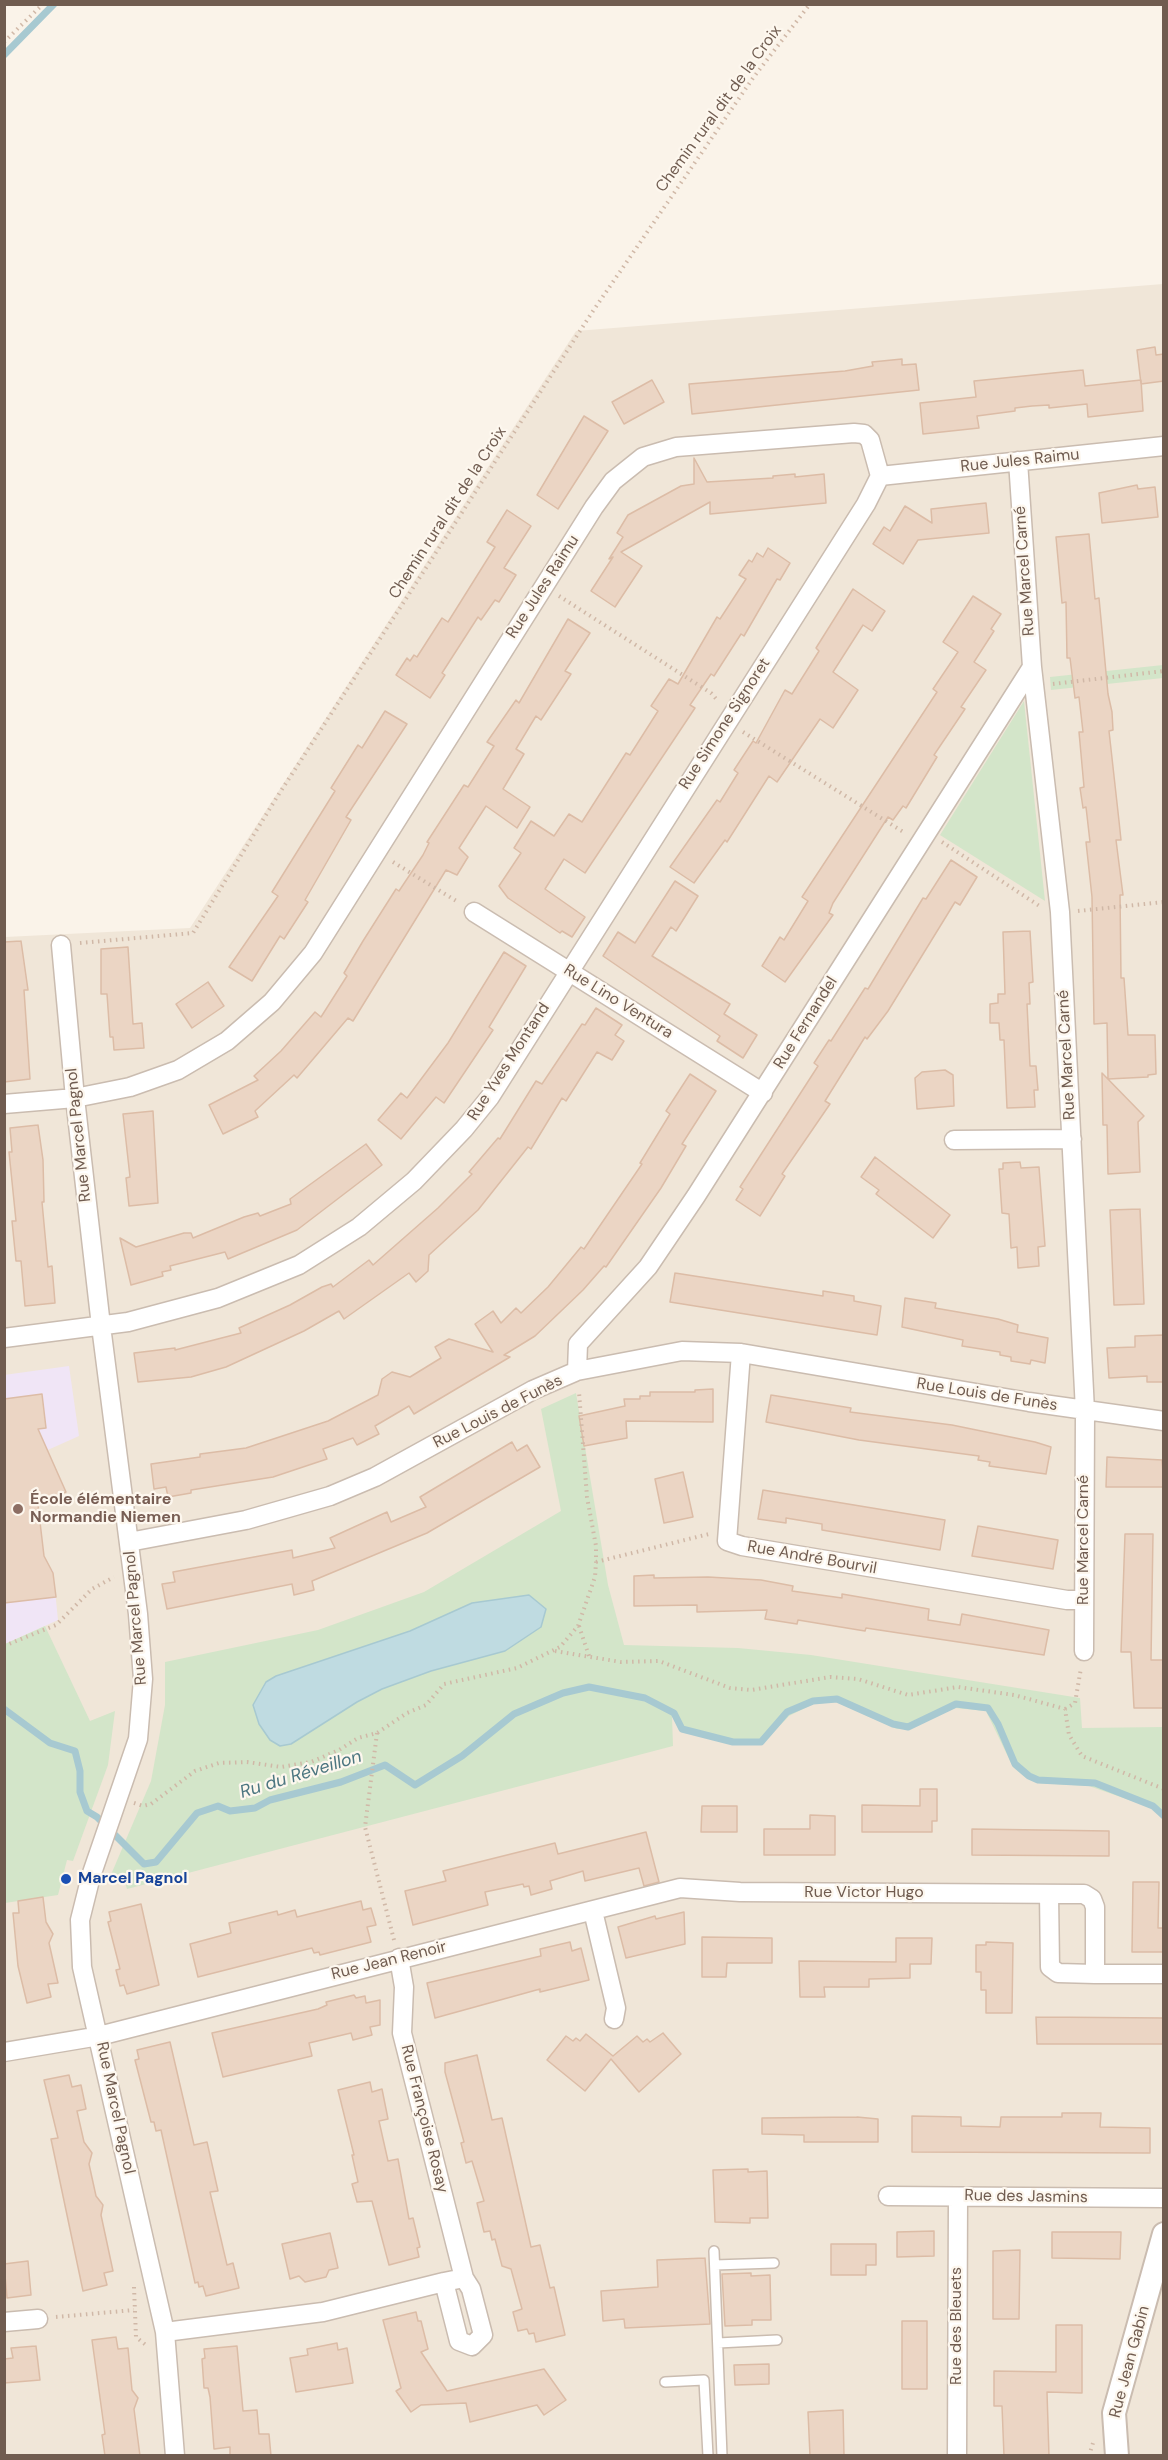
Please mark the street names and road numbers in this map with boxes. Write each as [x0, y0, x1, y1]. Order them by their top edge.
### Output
street label: Chemin rural dit de la Croix [652, 22, 786, 196]
street label: Chemin rural dit de la Croix [385, 423, 511, 603]
street label: Rue Jules Raimu [960, 445, 1080, 477]
street label: Rue Marcel Carné [1011, 505, 1039, 637]
street label: Rue Jules Raimu [502, 532, 584, 642]
street label: Rue Simone Signoret [675, 655, 775, 793]
street label: Rue Lino Ventura [560, 961, 676, 1043]
street label: Rue Fernandel [770, 973, 842, 1073]
street label: Rue Marcel Carné [1054, 989, 1080, 1121]
street label: Rue Yves Montand [464, 1000, 554, 1124]
street label: Rue Marcel Pagnol [62, 1067, 96, 1203]
street label: Rue Louis de Funès [430, 1371, 566, 1453]
street label: Rue Louis de Funès [915, 1374, 1059, 1416]
street label: Rue Marcel Carné [1074, 1475, 1094, 1605]
street label: Rue André Bourvil [746, 1537, 878, 1579]
street label: Rue Marcel Pagnol [121, 1550, 151, 1686]
street label: Rue Victor Hugo [804, 1883, 924, 1903]
street label: Rue Jean Renoir [330, 1937, 448, 1985]
street label: Rue Marcel Pagnol [92, 2040, 138, 2176]
street label: Rue Françoise Rosay [396, 2043, 452, 2195]
street label: Rue des Jasmins [964, 2186, 1088, 2208]
street label: Rue des Bleuets [947, 2267, 967, 2385]
street label: Rue Jean Gabin [1106, 2304, 1154, 2420]

